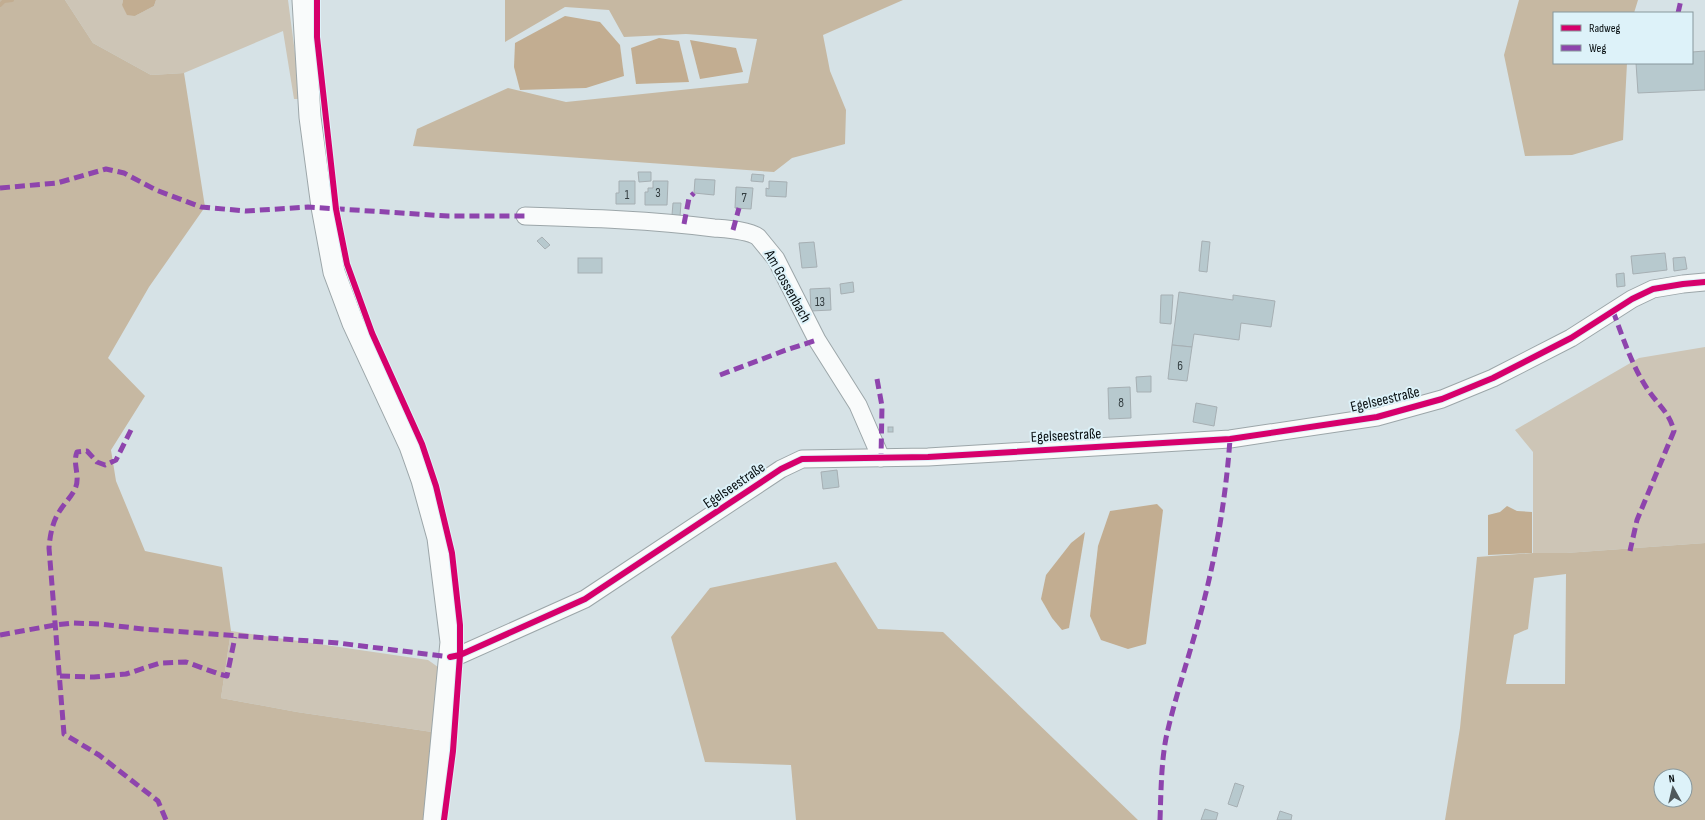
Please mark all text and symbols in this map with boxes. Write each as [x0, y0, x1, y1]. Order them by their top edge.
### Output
legend [1553, 12, 1693, 64]
text: Radweg [1589, 21, 1621, 36]
text: Weg [1589, 41, 1606, 56]
house number: 3 [655, 185, 661, 201]
house number: 1 [625, 187, 630, 203]
house number: 7 [741, 190, 747, 206]
street label: Am Gossenbach [759, 246, 815, 326]
house number: 13 [815, 294, 825, 310]
house number: 6 [1177, 358, 1183, 374]
street label: Egelseestraße [1349, 382, 1422, 417]
house number: 8 [1118, 395, 1124, 411]
street label: Egelseestraße [1030, 424, 1102, 447]
street label: Egelseestraße [700, 458, 769, 513]
north arrow [1653, 768, 1693, 808]
text: N [1668, 772, 1676, 785]

